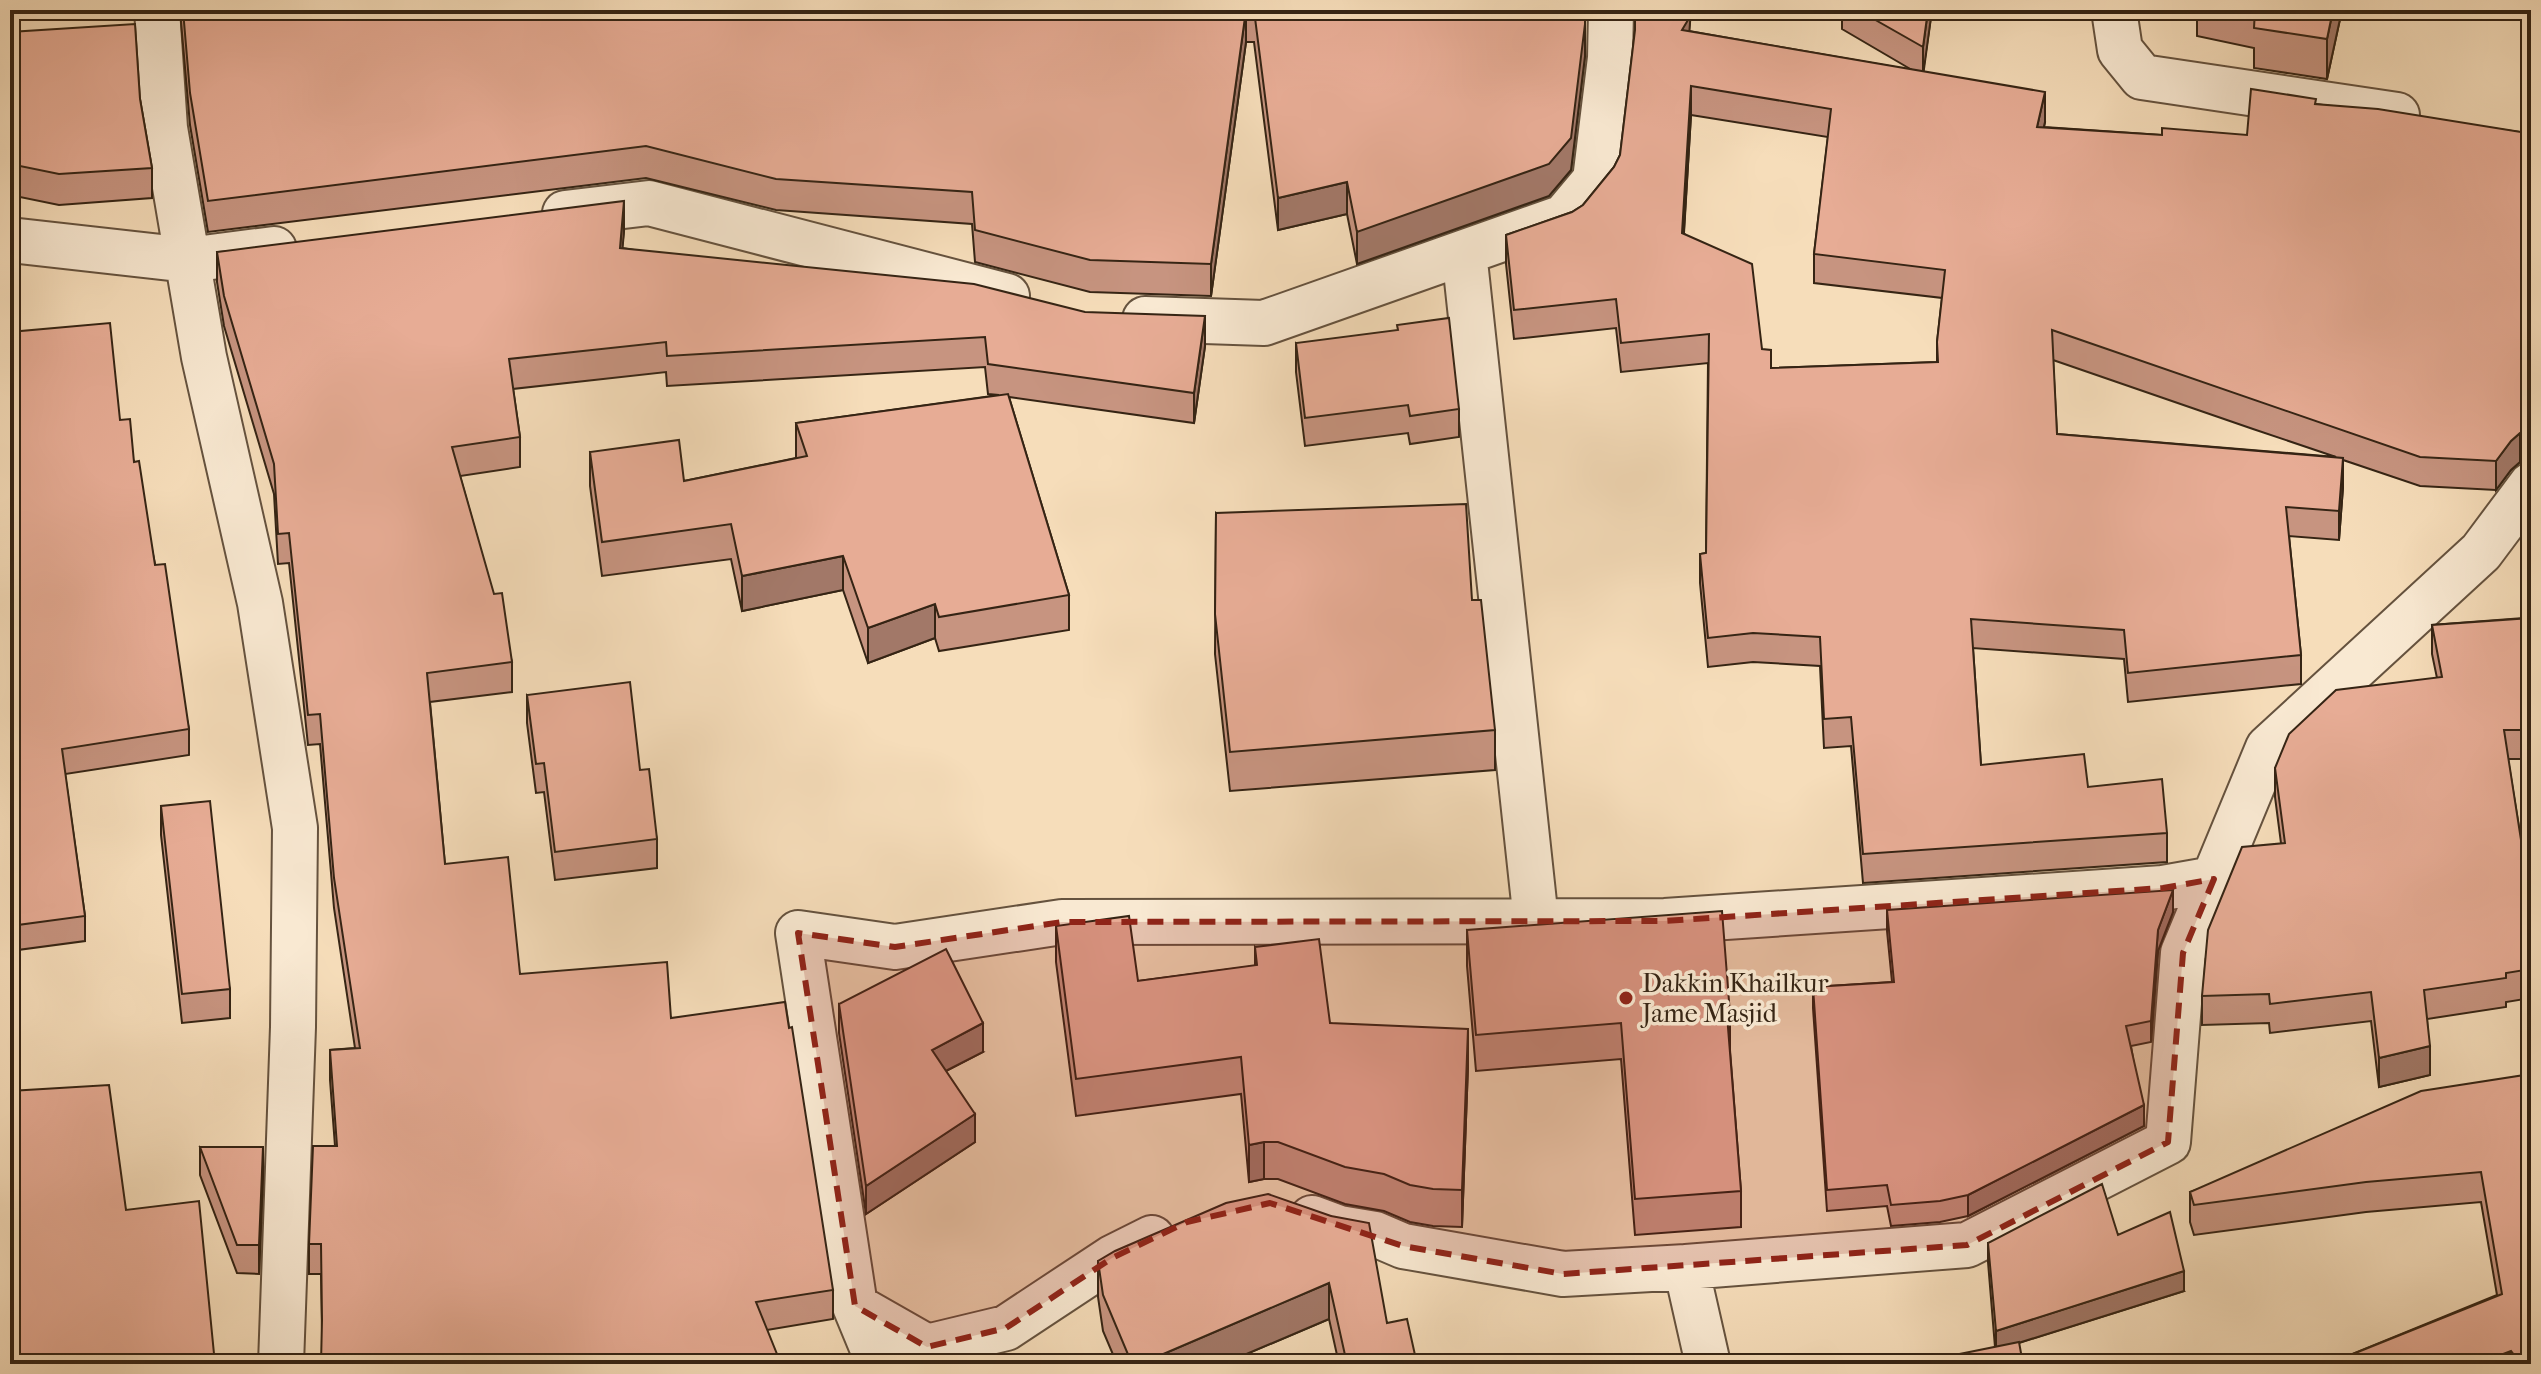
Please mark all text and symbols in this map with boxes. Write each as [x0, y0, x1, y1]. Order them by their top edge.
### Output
place label: Dakkin Khailkur Jame Masjid [1640, 968, 1829, 1029]
marker: Dakkin Khailkur Jame Masjid [1617, 989, 1635, 1007]

